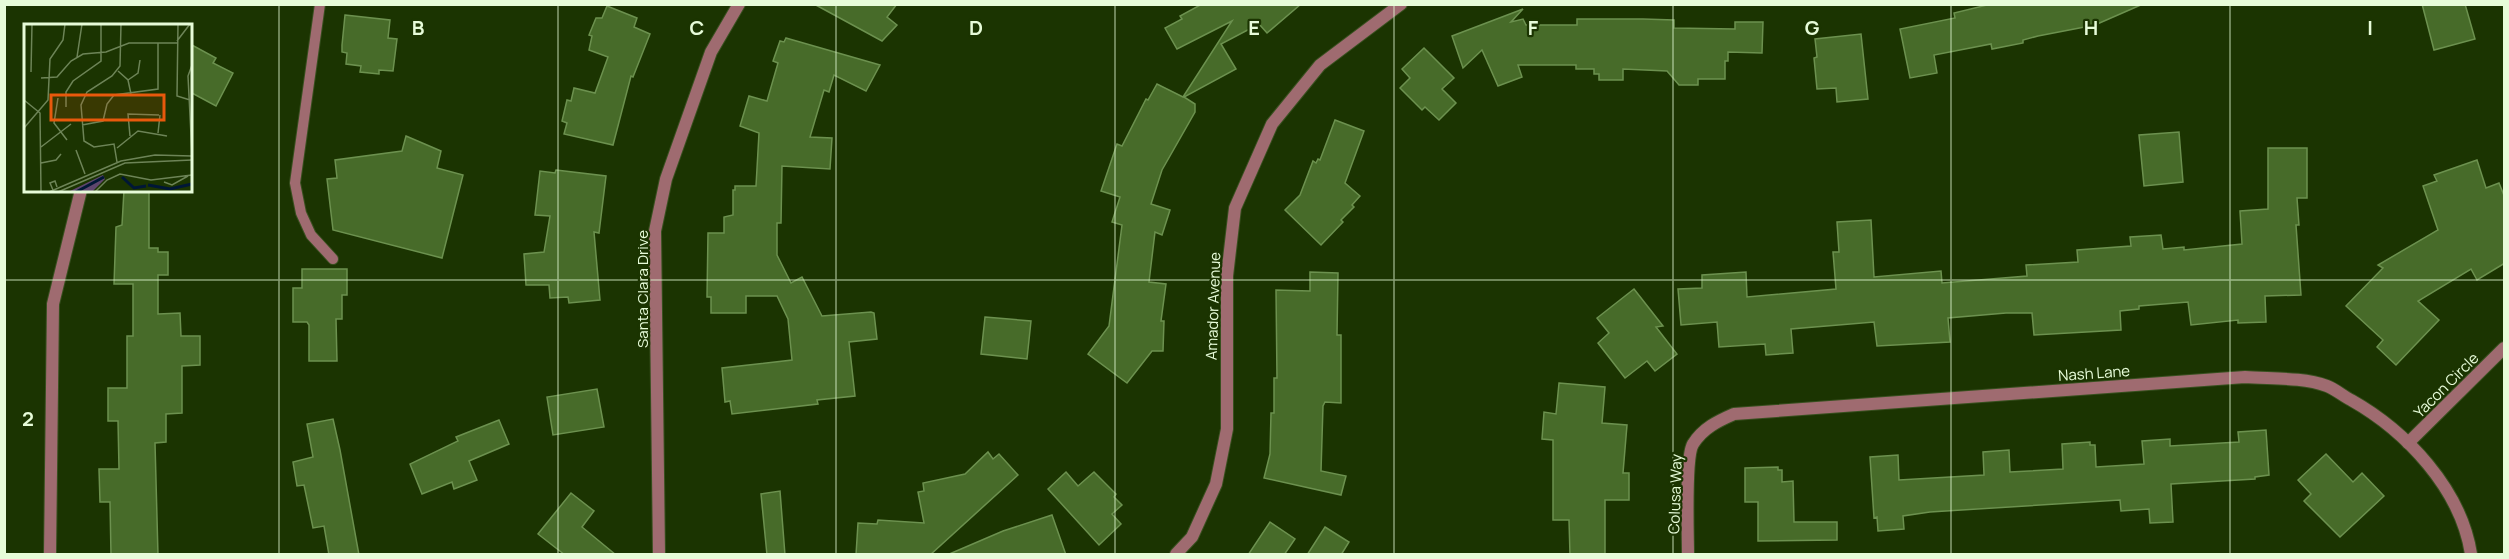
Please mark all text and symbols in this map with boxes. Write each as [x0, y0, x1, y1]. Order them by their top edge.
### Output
text: B [412, 14, 425, 41]
text: C [690, 14, 704, 41]
text: D [969, 14, 983, 41]
text: E [1248, 14, 1260, 41]
text: F [1528, 14, 1539, 41]
text: G [1805, 14, 1820, 41]
text: H [2084, 14, 2098, 41]
text: I [2367, 14, 2373, 41]
inset map [24, 24, 192, 192]
street label: Santa Clara Drive [632, 230, 653, 348]
street label: Amador Avenue [1201, 251, 1225, 360]
street label: Yacon Circle [2409, 348, 2483, 422]
street label: Nash Lane [2057, 360, 2131, 386]
text: 2 [22, 405, 34, 432]
street label: Colusa Way [1663, 453, 1687, 535]

